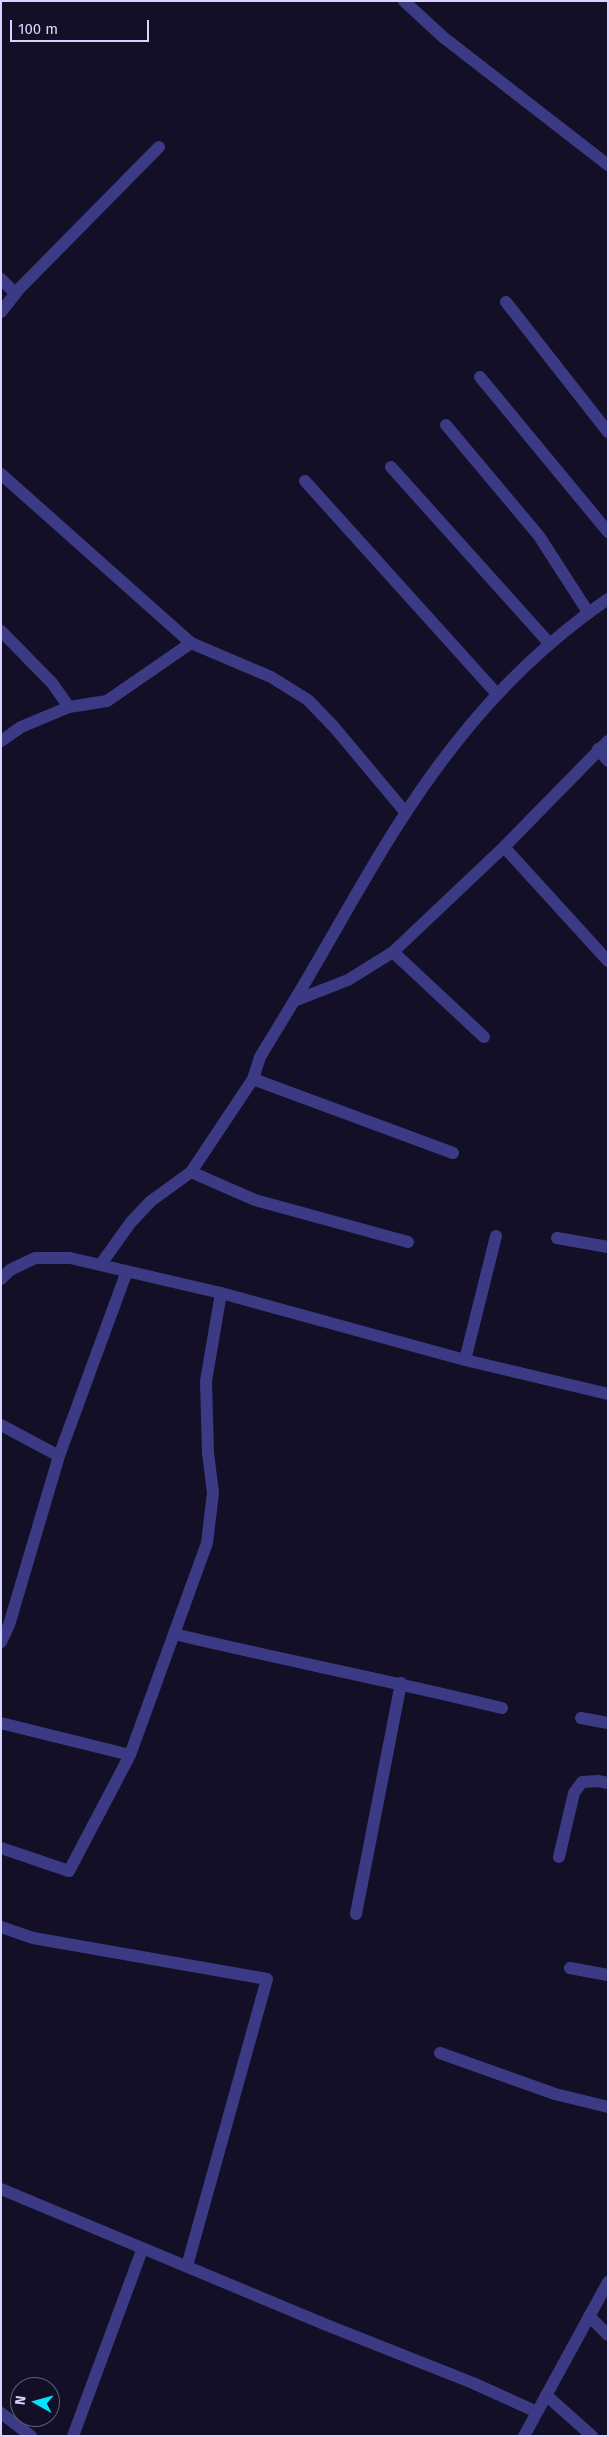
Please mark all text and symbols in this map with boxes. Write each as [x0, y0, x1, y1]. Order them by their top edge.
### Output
scale bar [12, 10, 151, 42]
text: 100 m [18, 20, 58, 38]
north arrow [10, 2377, 60, 2427]
text: N [12, 2395, 30, 2406]

